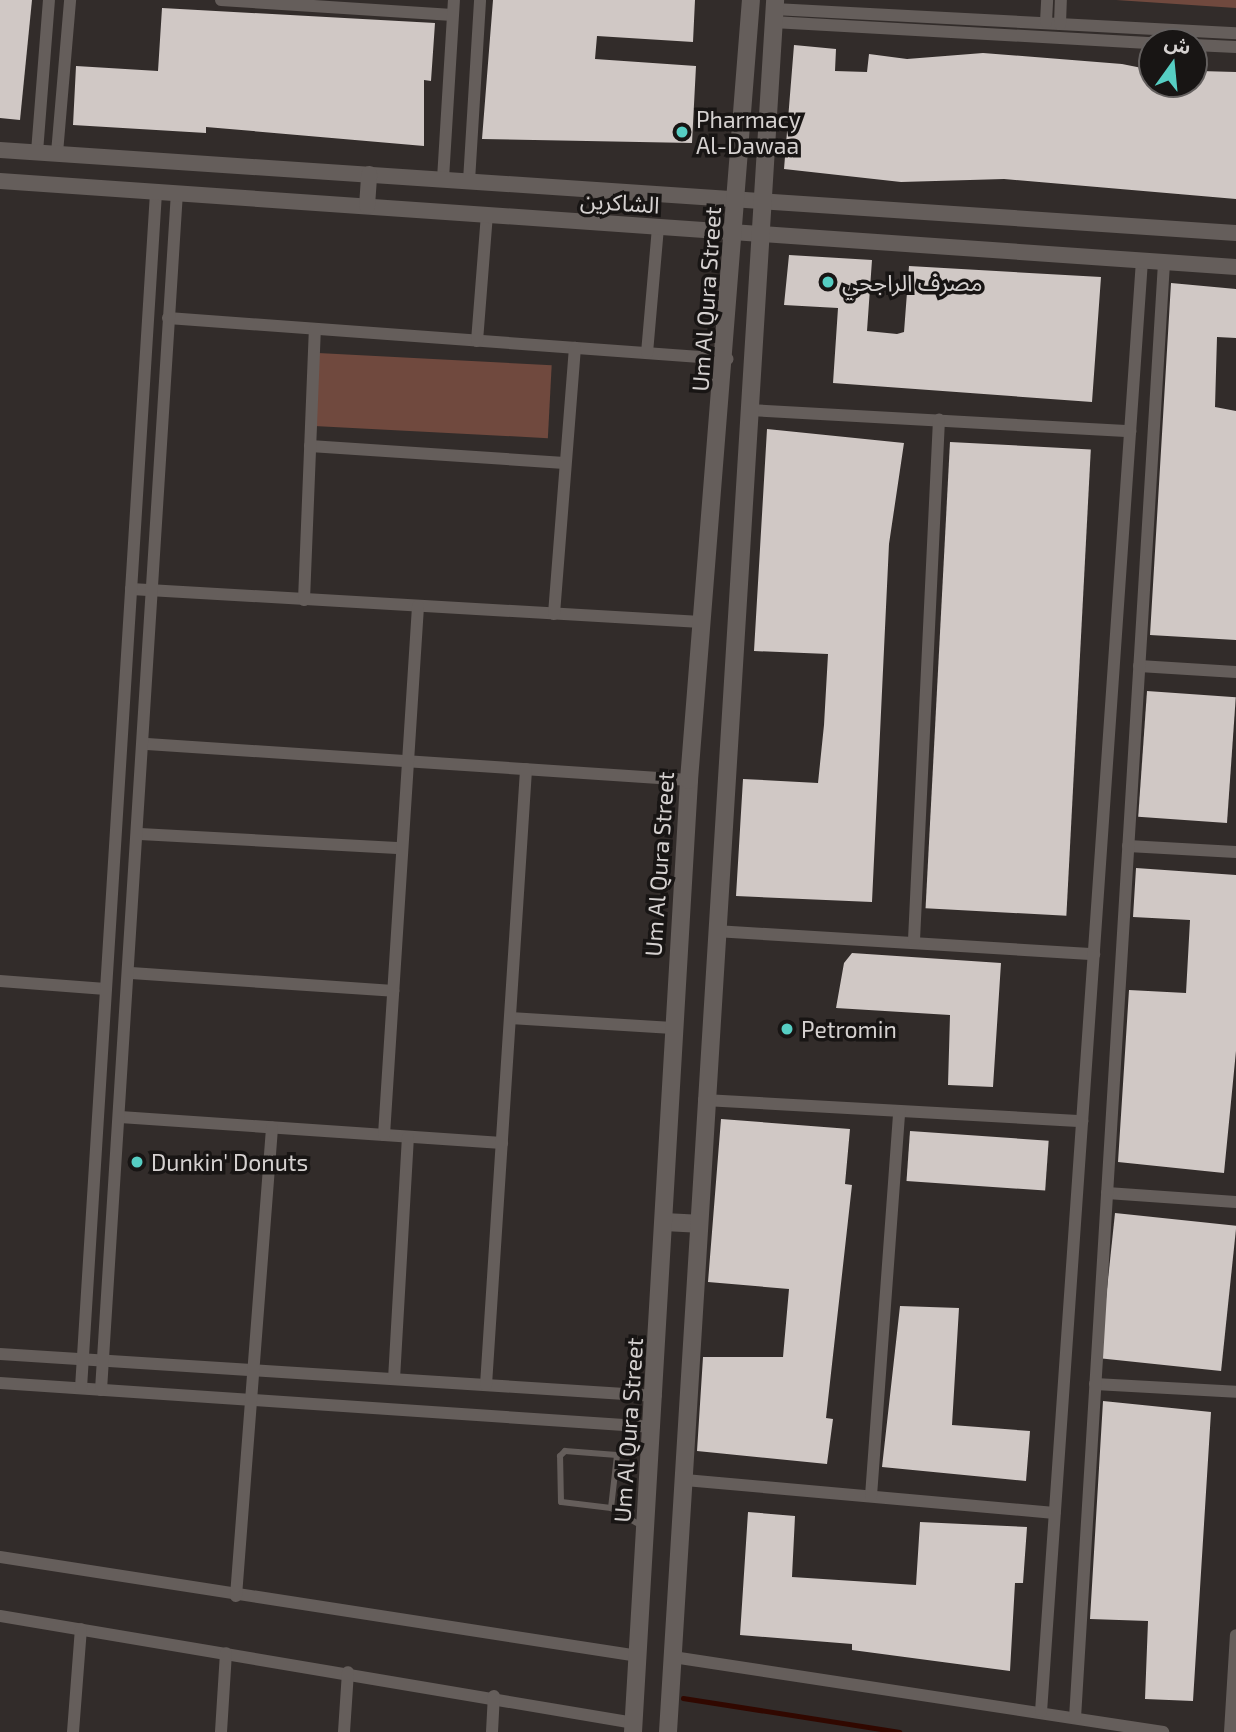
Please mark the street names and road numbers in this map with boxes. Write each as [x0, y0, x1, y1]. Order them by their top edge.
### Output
street label: الشاكرين [580, 185, 660, 219]
street label: Um Al Qura Street [686, 205, 726, 393]
street label: Um Al Qura Street [639, 770, 679, 958]
street label: Um Al Qura Street [608, 1336, 648, 1524]

